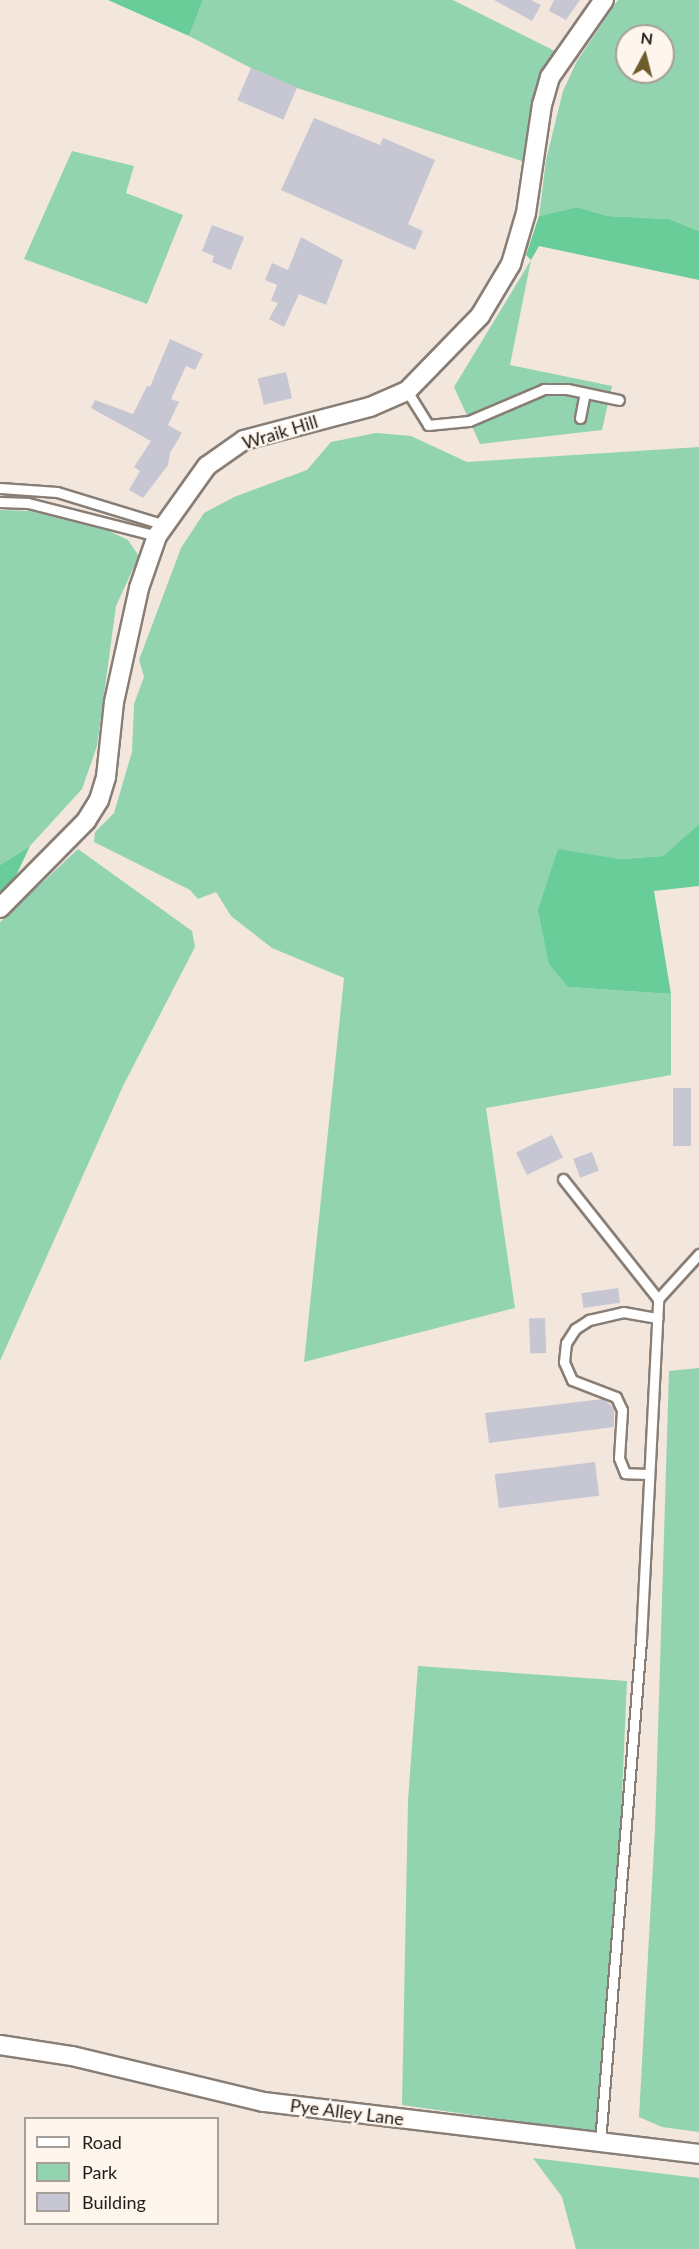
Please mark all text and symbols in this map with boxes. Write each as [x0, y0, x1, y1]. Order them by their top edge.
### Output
north arrow [615, 24, 675, 84]
text: N [640, 27, 654, 48]
street label: Wraik Hill [240, 410, 320, 454]
street label: Pye Alley Lane [288, 2094, 406, 2130]
legend [24, 2117, 219, 2225]
text: Road [82, 2131, 122, 2153]
text: Park [82, 2161, 117, 2183]
text: Building [82, 2191, 146, 2213]

